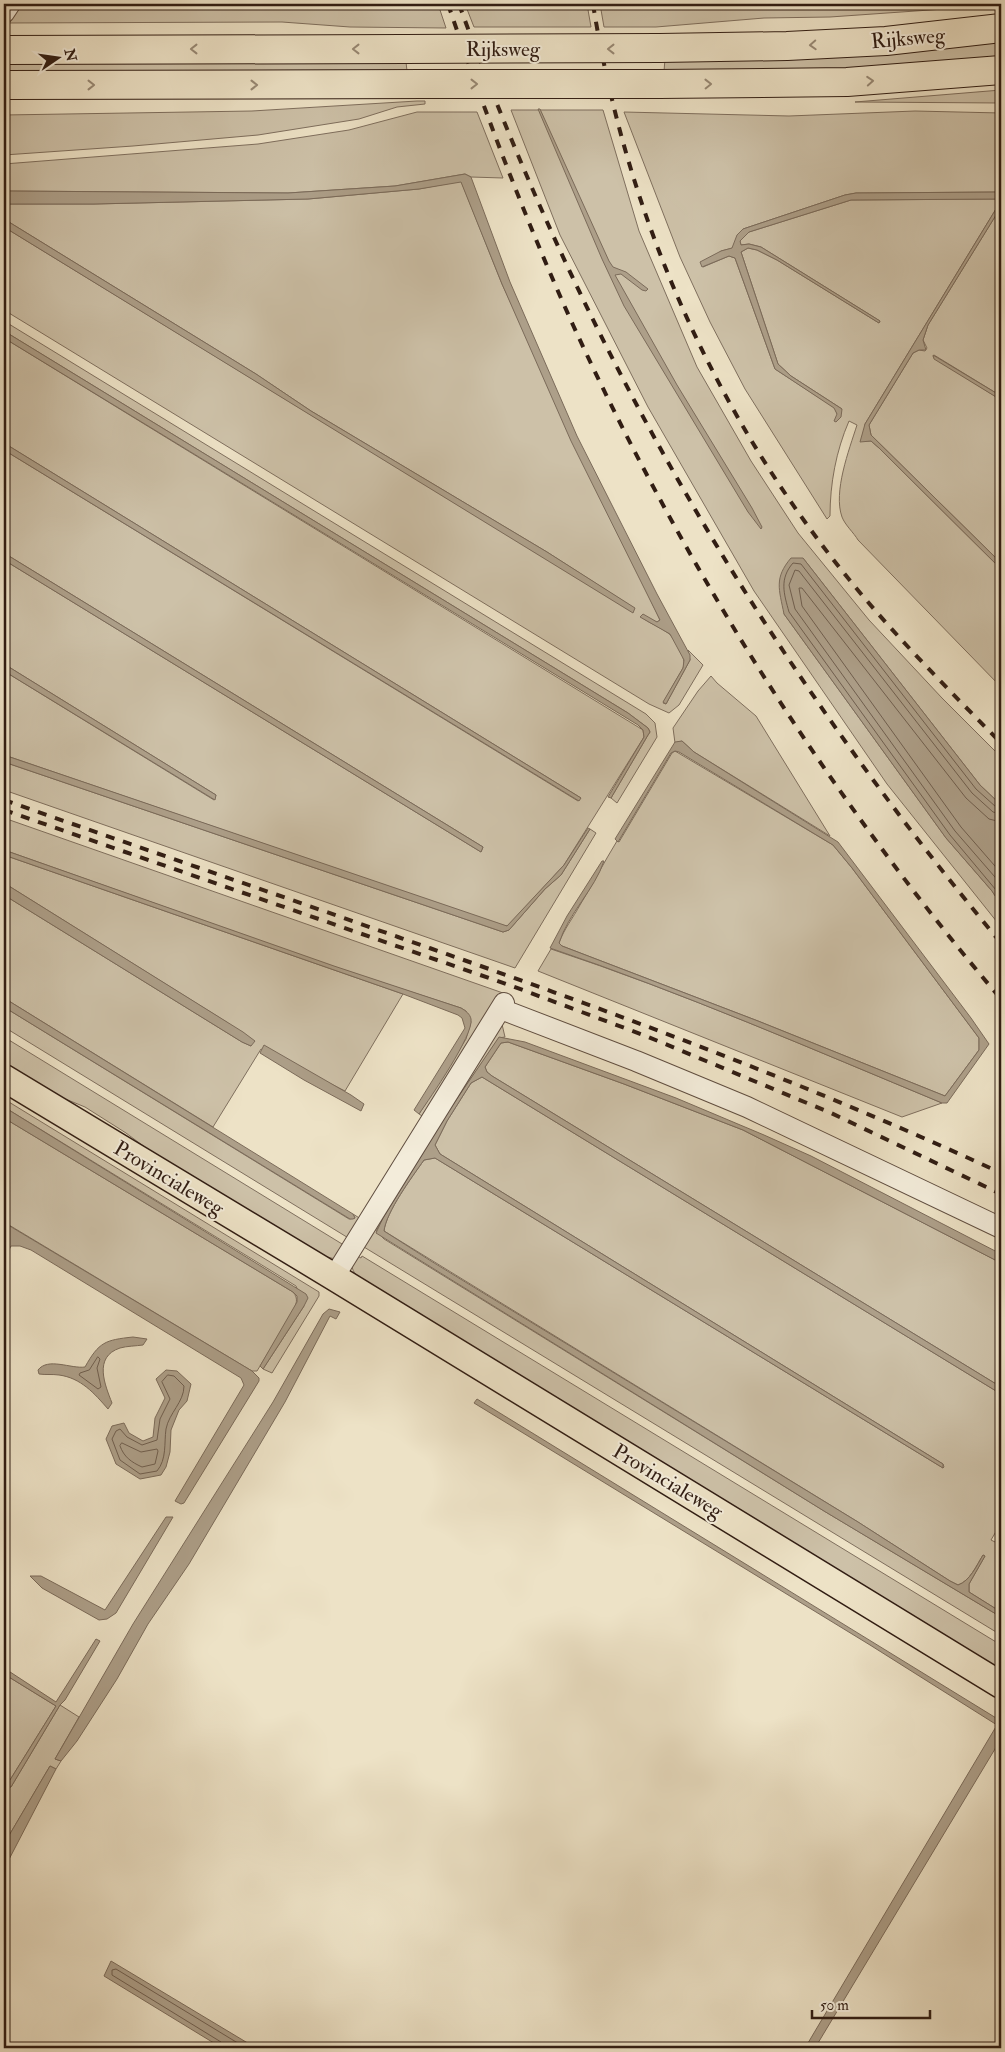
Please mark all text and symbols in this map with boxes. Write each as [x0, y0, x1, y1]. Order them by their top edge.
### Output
street label: Rijksweg [870, 22, 947, 55]
north arrow [32, 32, 82, 82]
street label: Rijksweg [466, 36, 541, 63]
one-way arrow [809, 39, 817, 50]
one-way arrow [190, 44, 198, 54]
one-way arrow [352, 44, 360, 54]
one-way arrow [607, 44, 615, 54]
text: N [60, 46, 80, 64]
one-way arrow [867, 75, 875, 86]
one-way arrow [470, 79, 478, 89]
one-way arrow [704, 79, 712, 89]
one-way arrow [88, 80, 96, 90]
one-way arrow [250, 80, 258, 90]
street label: Provincialeweg [109, 1135, 229, 1222]
street label: Provincialeweg [608, 1438, 728, 1525]
scale bar [812, 1987, 930, 2019]
text: 50 m [820, 1996, 849, 2015]

